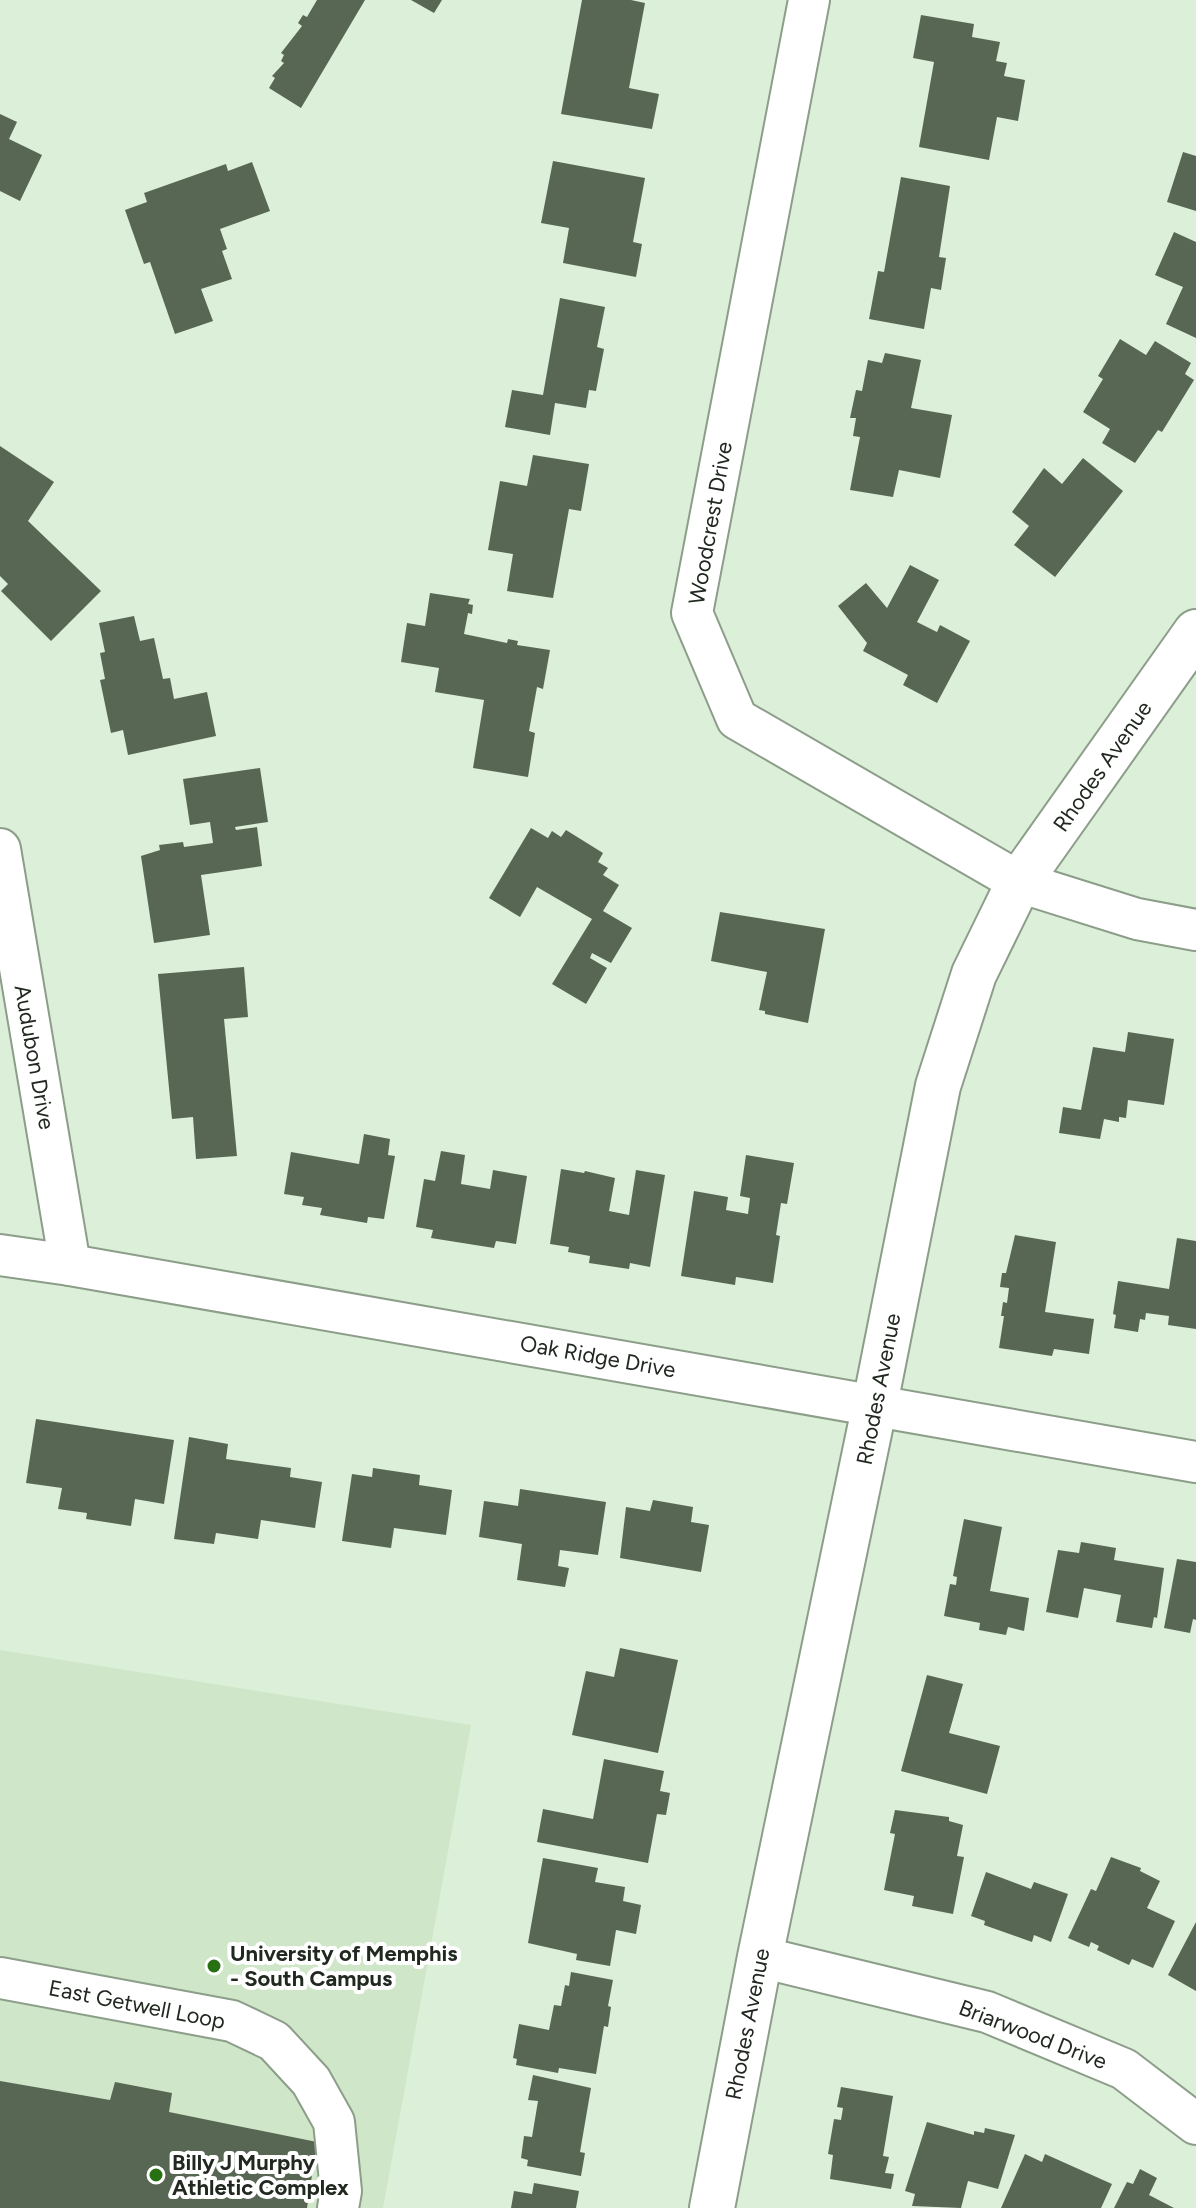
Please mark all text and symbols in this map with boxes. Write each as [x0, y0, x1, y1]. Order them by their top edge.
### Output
street label: Woodcrest Drive [683, 440, 738, 607]
street label: Rhodes Avenue [1047, 696, 1158, 837]
street label: Audubon Drive [8, 983, 61, 1132]
street label: Rhodes Avenue [851, 1311, 906, 1467]
street label: Oak Ridge Drive [518, 1330, 678, 1383]
place label: University of Memphis - South Campus [230, 1940, 458, 1992]
street label: Rhodes Avenue [720, 1946, 775, 2102]
marker: University of Memphis - South Campus [205, 1957, 223, 1975]
street label: East Getwell Loop [46, 1974, 228, 2035]
street label: Briarwood Drive [955, 1994, 1111, 2075]
place label: Billy J Murphy Athletic Complex [172, 2149, 349, 2201]
marker: Billy J Murphy Athletic Complex [147, 2166, 165, 2184]

